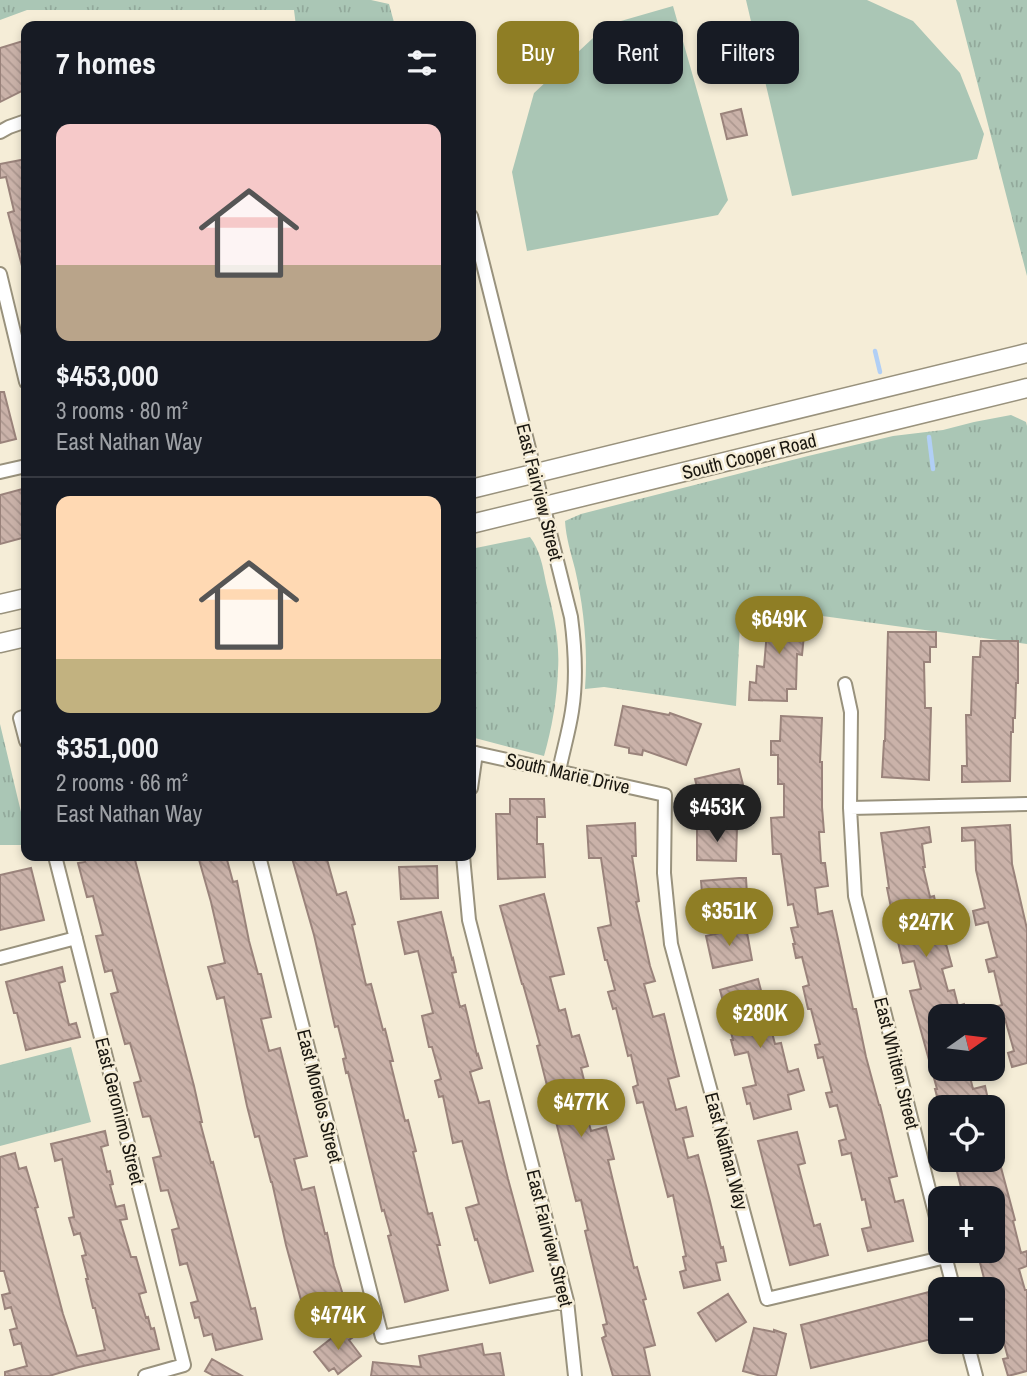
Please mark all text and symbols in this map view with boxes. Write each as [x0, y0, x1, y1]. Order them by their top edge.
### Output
chip: Buy [497, 21, 579, 84]
chip: Rent [593, 21, 683, 84]
chip: Filters [697, 21, 799, 84]
text: 7 homes [56, 43, 156, 83]
icon: filters [403, 44, 441, 82]
icon: home [186, 170, 312, 296]
text: $453,000 [56, 355, 159, 395]
text: 3 rooms · 80 m² [56, 395, 188, 426]
street label: East Fairview Street [510, 421, 570, 564]
text: East Nathan Way [56, 426, 202, 457]
street label: South Cooper Road [679, 427, 819, 485]
icon: home [186, 542, 312, 668]
pin: $649K [730, 596, 828, 656]
text: $649K [751, 603, 807, 634]
text: $351,000 [56, 727, 159, 767]
street label: South Marie Drive [503, 746, 633, 800]
text: 2 rooms · 66 m² [56, 767, 188, 798]
pin: $453K [668, 784, 766, 844]
text: $453K [689, 791, 745, 822]
text: East Nathan Way [56, 798, 202, 829]
pin: $351K [680, 888, 778, 948]
text: $351K [701, 895, 757, 926]
pin: $247K [877, 900, 975, 959]
text: $247K [898, 906, 954, 937]
pin: $280K [711, 990, 809, 1050]
street label: East Whitten Street [868, 994, 926, 1132]
text: $280K [732, 997, 788, 1028]
north arrow [928, 1004, 1004, 1082]
map controls [928, 1004, 1005, 1354]
street label: East Morelos Street [291, 1026, 349, 1166]
street label: East Geronimo Street [89, 1035, 151, 1188]
pin: $477K [532, 1080, 630, 1139]
text: $477K [553, 1086, 609, 1117]
street label: East Nathan Way [699, 1089, 755, 1213]
button: locate [928, 1095, 1005, 1172]
street label: East Fairview Street [520, 1167, 580, 1310]
button: + [928, 1186, 1005, 1263]
button: − [928, 1277, 1005, 1354]
pin: $474K [289, 1292, 387, 1352]
text: $474K [310, 1299, 366, 1330]

